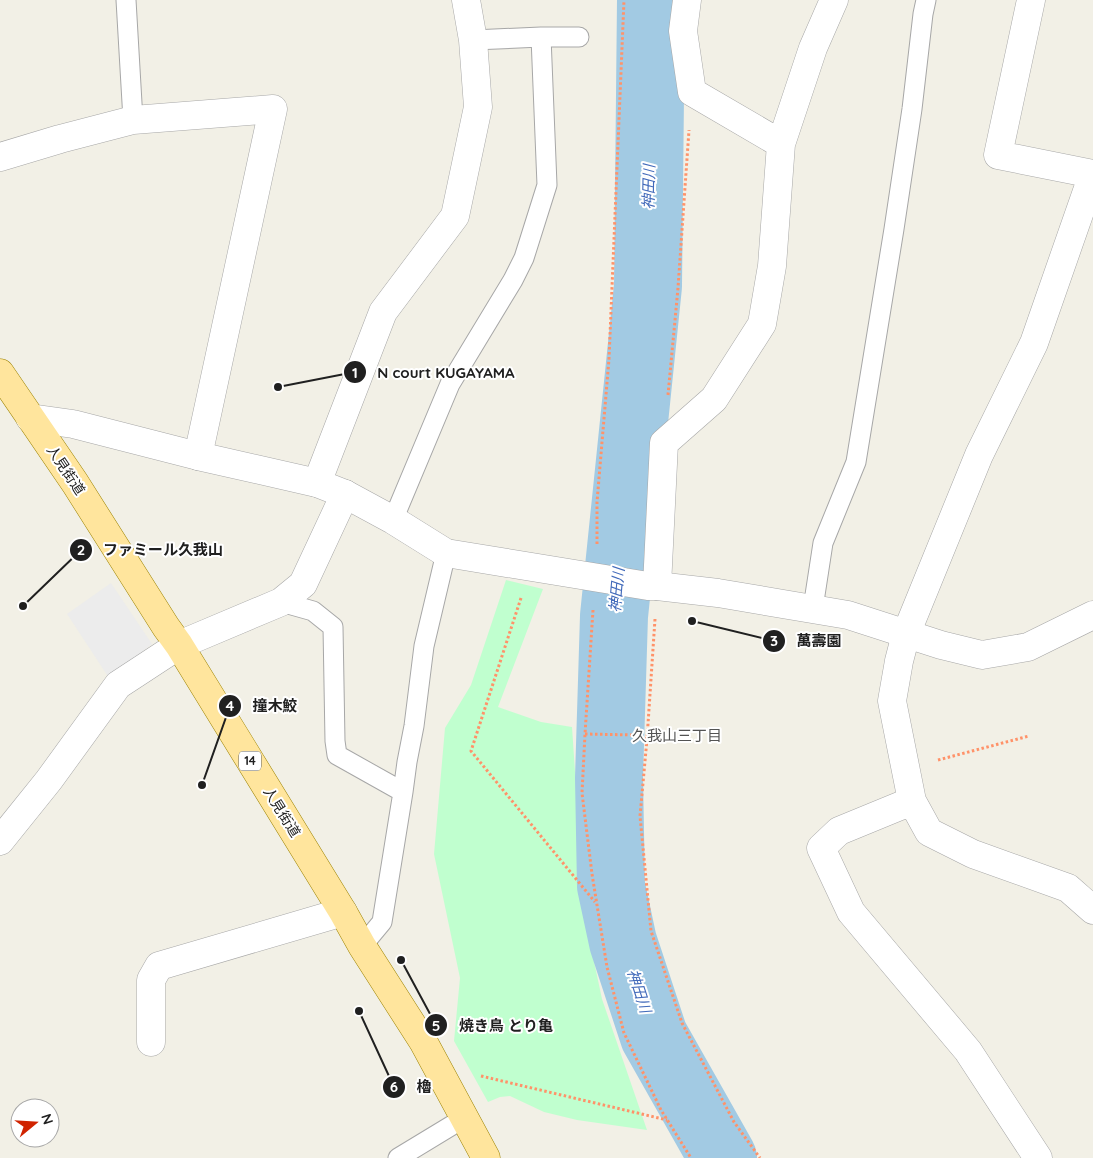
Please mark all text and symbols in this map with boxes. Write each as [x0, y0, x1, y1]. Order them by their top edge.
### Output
water label: 神田川 [639, 162, 658, 210]
callout: N court KUGAYAMA [342, 357, 525, 387]
text: 1 [352, 363, 358, 382]
text: N court KUGAYAMA [377, 363, 515, 382]
street label: 人見街道 [43, 442, 89, 498]
callout: ファミール久我山 [68, 535, 233, 565]
text: 2 [77, 540, 85, 559]
text: ファミール久我山 [103, 540, 223, 559]
water label: 神田川 [605, 565, 628, 613]
callout: 萬壽園 [761, 626, 851, 656]
text: 3 [770, 631, 778, 650]
text: 萬壽園 [796, 631, 842, 650]
callout: 撞木鮫 [217, 691, 307, 721]
text: 4 [226, 696, 235, 715]
text: 撞木鮫 [252, 696, 298, 715]
district label: 久我山三丁目 [632, 726, 722, 745]
road number: 14 [239, 751, 261, 770]
street label: 人見街道 [260, 783, 304, 841]
water label: 神田川 [623, 967, 656, 1017]
callout: 焼き鳥 とり亀 [424, 1010, 563, 1040]
text: 5 [432, 1016, 440, 1035]
text: 焼き鳥 とり亀 [459, 1016, 553, 1035]
callout: 櫓 [382, 1072, 442, 1102]
text: 6 [390, 1077, 398, 1096]
text: 櫓 [416, 1077, 432, 1096]
north arrow [10, 1098, 60, 1148]
text: N [37, 1111, 58, 1127]

